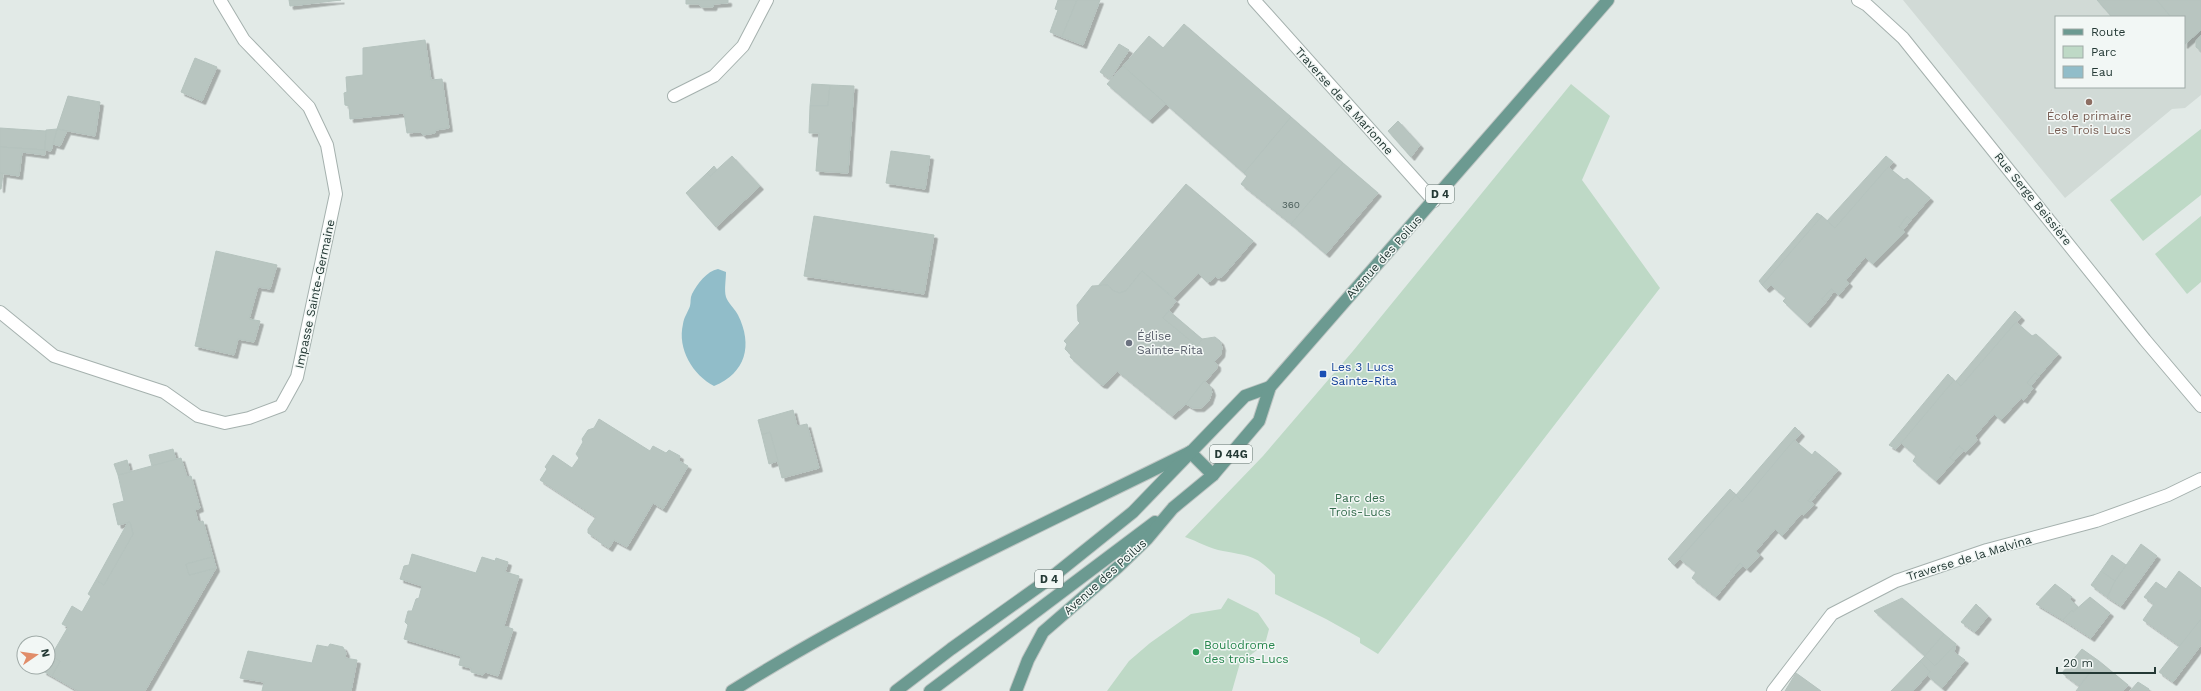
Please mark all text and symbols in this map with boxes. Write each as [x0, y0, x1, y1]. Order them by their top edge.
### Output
legend [2055, 16, 2185, 88]
text: Route [2091, 25, 2125, 39]
street label: Traverse de la Marionne [1292, 44, 1396, 158]
text: Parc [2091, 45, 2117, 59]
text: Eau [2091, 65, 2113, 79]
marker: École primaire Les Trois Lucs [2084, 97, 2094, 107]
place label: École primaire Les Trois Lucs [2047, 109, 2131, 137]
street label: Rue Serge Beissière [1991, 150, 2075, 248]
road number: D 4 [1426, 185, 1454, 203]
house number: 360 [1282, 199, 1300, 210]
street label: Avenue des Poilus [1343, 213, 1425, 301]
street label: Impasse Sainte-Germaine [292, 218, 338, 370]
place label: Église Sainte-Rita [1137, 329, 1203, 357]
marker: Église Sainte-Rita [1124, 338, 1134, 348]
place label: Les 3 Lucs Sainte-Rita [1331, 360, 1397, 388]
marker: Les 3 Lucs Sainte-Rita [1318, 369, 1328, 379]
road number: D 44G [1210, 445, 1252, 463]
park label: Parc des Trois-Lucs [1329, 491, 1391, 519]
street label: Traverse de la Malvina [1905, 532, 2033, 584]
street label: Avenue des Poilus [1061, 536, 1149, 618]
road number: D 4 [1035, 570, 1063, 588]
north arrow [16, 635, 56, 675]
place label: Boulodrome des trois-Lucs [1204, 638, 1289, 666]
text: N [38, 647, 53, 658]
marker: Boulodrome des trois-Lucs [1191, 647, 1201, 657]
scale bar [2057, 649, 2155, 675]
text: 20 m [2063, 656, 2093, 670]

